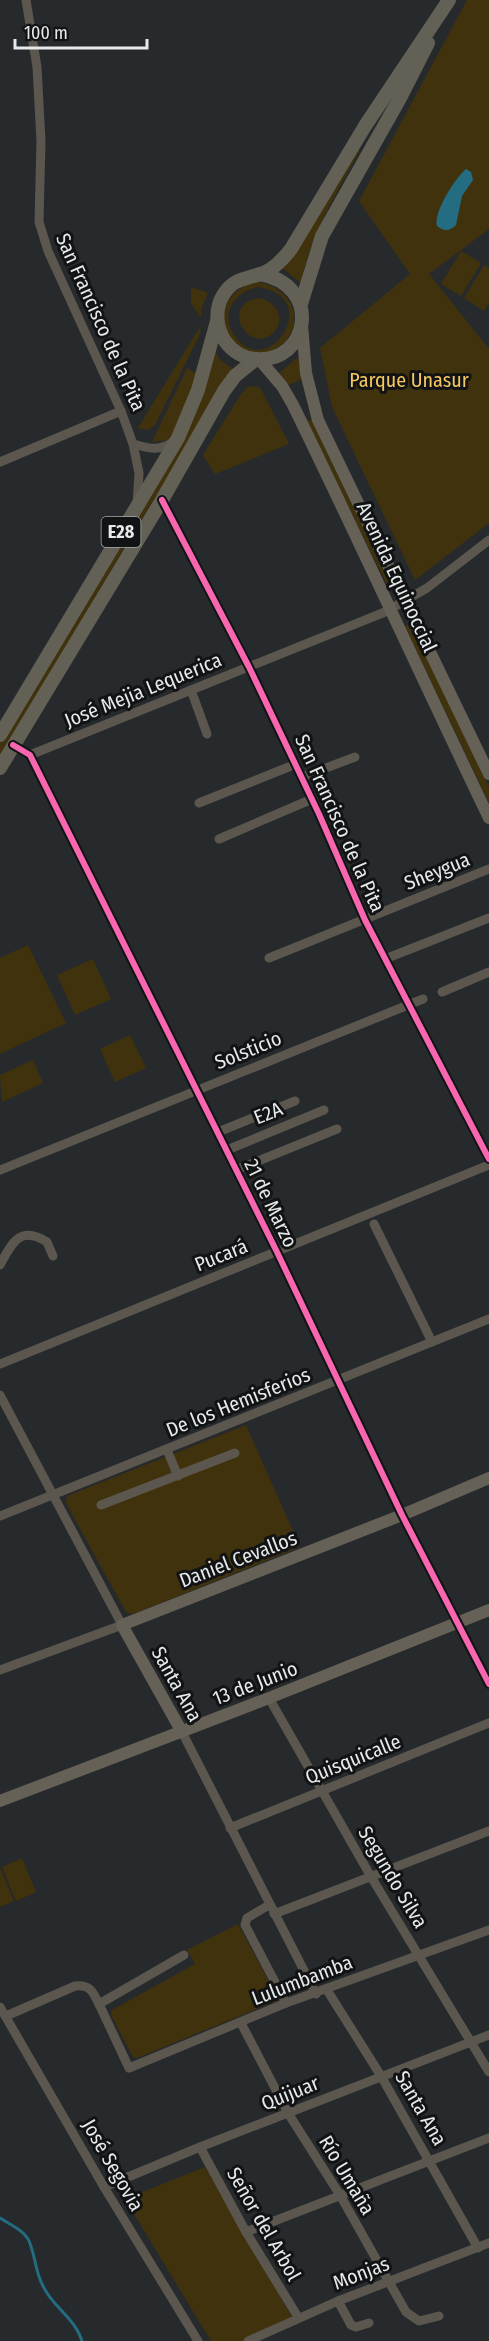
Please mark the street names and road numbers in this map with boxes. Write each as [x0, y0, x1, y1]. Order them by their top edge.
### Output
street label: San Francisco de la Pita [51, 229, 151, 415]
street label: Avenida Equinoccial [352, 498, 442, 656]
road number: E28 [102, 517, 140, 547]
street label: José Mejia Lequerica [61, 648, 225, 732]
street label: San Francisco de la Pita [290, 730, 390, 916]
street label: Sheygua [401, 847, 473, 895]
street label: Solsticio [211, 1026, 285, 1074]
street label: E2A [250, 1096, 286, 1130]
street label: 21 de Marzo [239, 1155, 303, 1251]
street label: Pucará [191, 1234, 251, 1276]
street label: De los Hemisferios [163, 1362, 313, 1442]
street label: Daniel Cevallos [176, 1526, 300, 1592]
street label: Santa Ana [147, 1642, 207, 1726]
street label: 13 de Junio [209, 1656, 301, 1710]
street label: Quisquicalle [302, 1729, 404, 1789]
street label: Segundo Silva [353, 1822, 433, 1932]
street label: Lulumbamba [248, 1950, 356, 2010]
street label: Santa Ana [390, 2066, 452, 2150]
street label: Quijuar [258, 2071, 322, 2115]
street label: José Segovia [77, 2115, 149, 2215]
street label: Río Umaña [314, 2131, 380, 2219]
street label: Señor del Arbol [222, 2163, 306, 2285]
street label: Monjas [329, 2251, 393, 2295]

